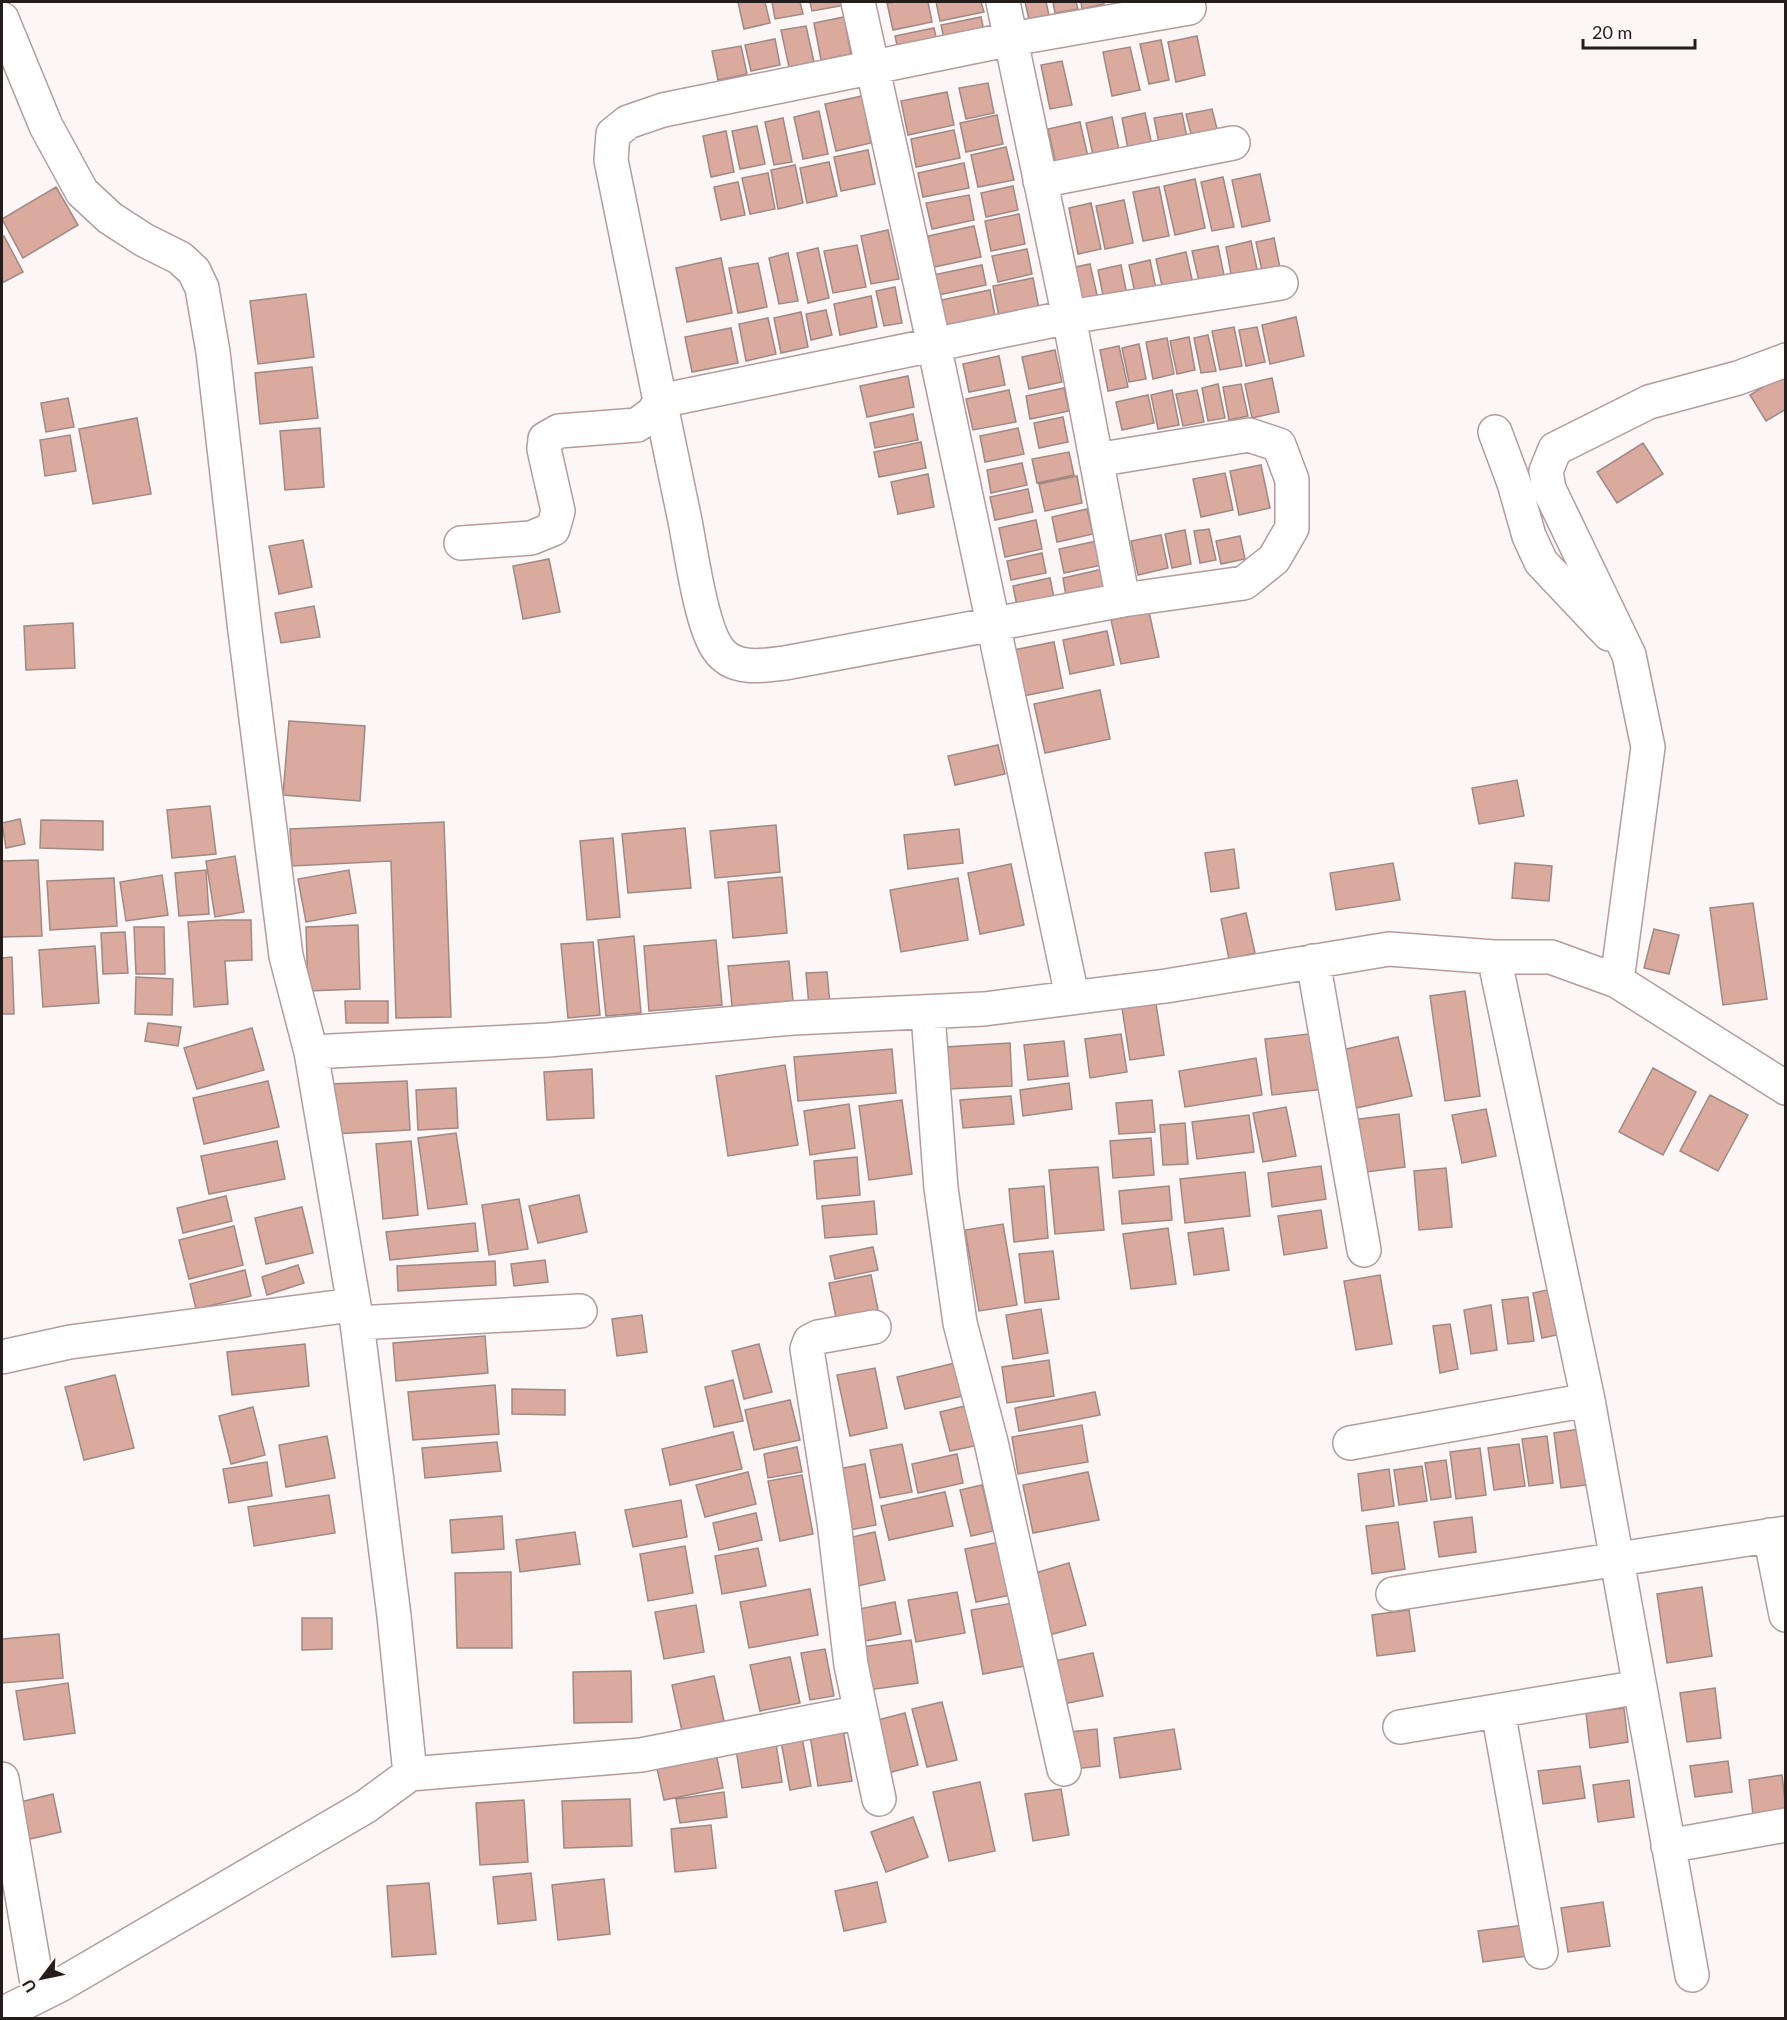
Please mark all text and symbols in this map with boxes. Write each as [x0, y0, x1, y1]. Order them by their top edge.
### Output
scale bar [1583, 12, 1696, 50]
text: 20 m [1592, 21, 1632, 43]
north arrow [12, 1948, 72, 2008]
text: U [18, 1976, 40, 1996]

